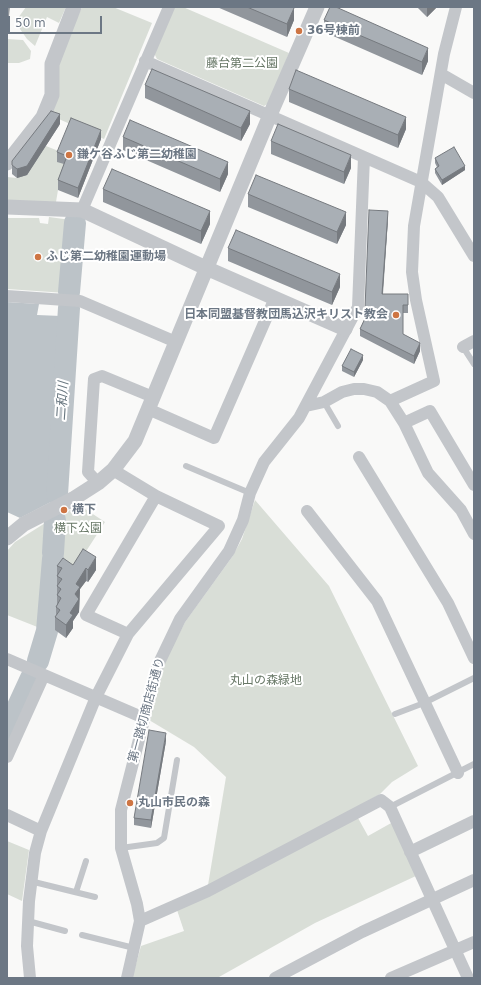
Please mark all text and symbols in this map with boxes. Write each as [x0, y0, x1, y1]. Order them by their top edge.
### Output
scale bar [10, 8, 104, 34]
text: 50 m [15, 16, 46, 30]
place label: 36号棟前 [307, 24, 360, 38]
marker: 36号棟前 [294, 26, 304, 36]
park label: 藤台第二公園 [206, 57, 278, 71]
place label: 鎌ケ谷ふじ第二幼稚園 [77, 148, 197, 162]
marker: 鎌ケ谷ふじ第二幼稚園 [64, 150, 74, 160]
place label: ふじ第二幼稚園運動場 [46, 250, 166, 264]
marker: ふじ第二幼稚園運動場 [33, 252, 43, 262]
place label: 日本同盟基督教団馬込沢キリスト教会 [184, 308, 388, 322]
marker: 日本同盟基督教団馬込沢キリスト教会 [391, 310, 401, 320]
water label: 二和川 [54, 381, 72, 421]
place label: 横下 [72, 503, 96, 517]
marker: 横下 [59, 505, 69, 515]
park label: 横下公園 [54, 522, 102, 536]
street label: 第一踏切商店街通り [126, 656, 168, 764]
park label: 丸山の森緑地 [230, 674, 302, 688]
place label: 丸山市民の森 [138, 796, 210, 810]
marker: 丸山市民の森 [125, 798, 135, 808]

